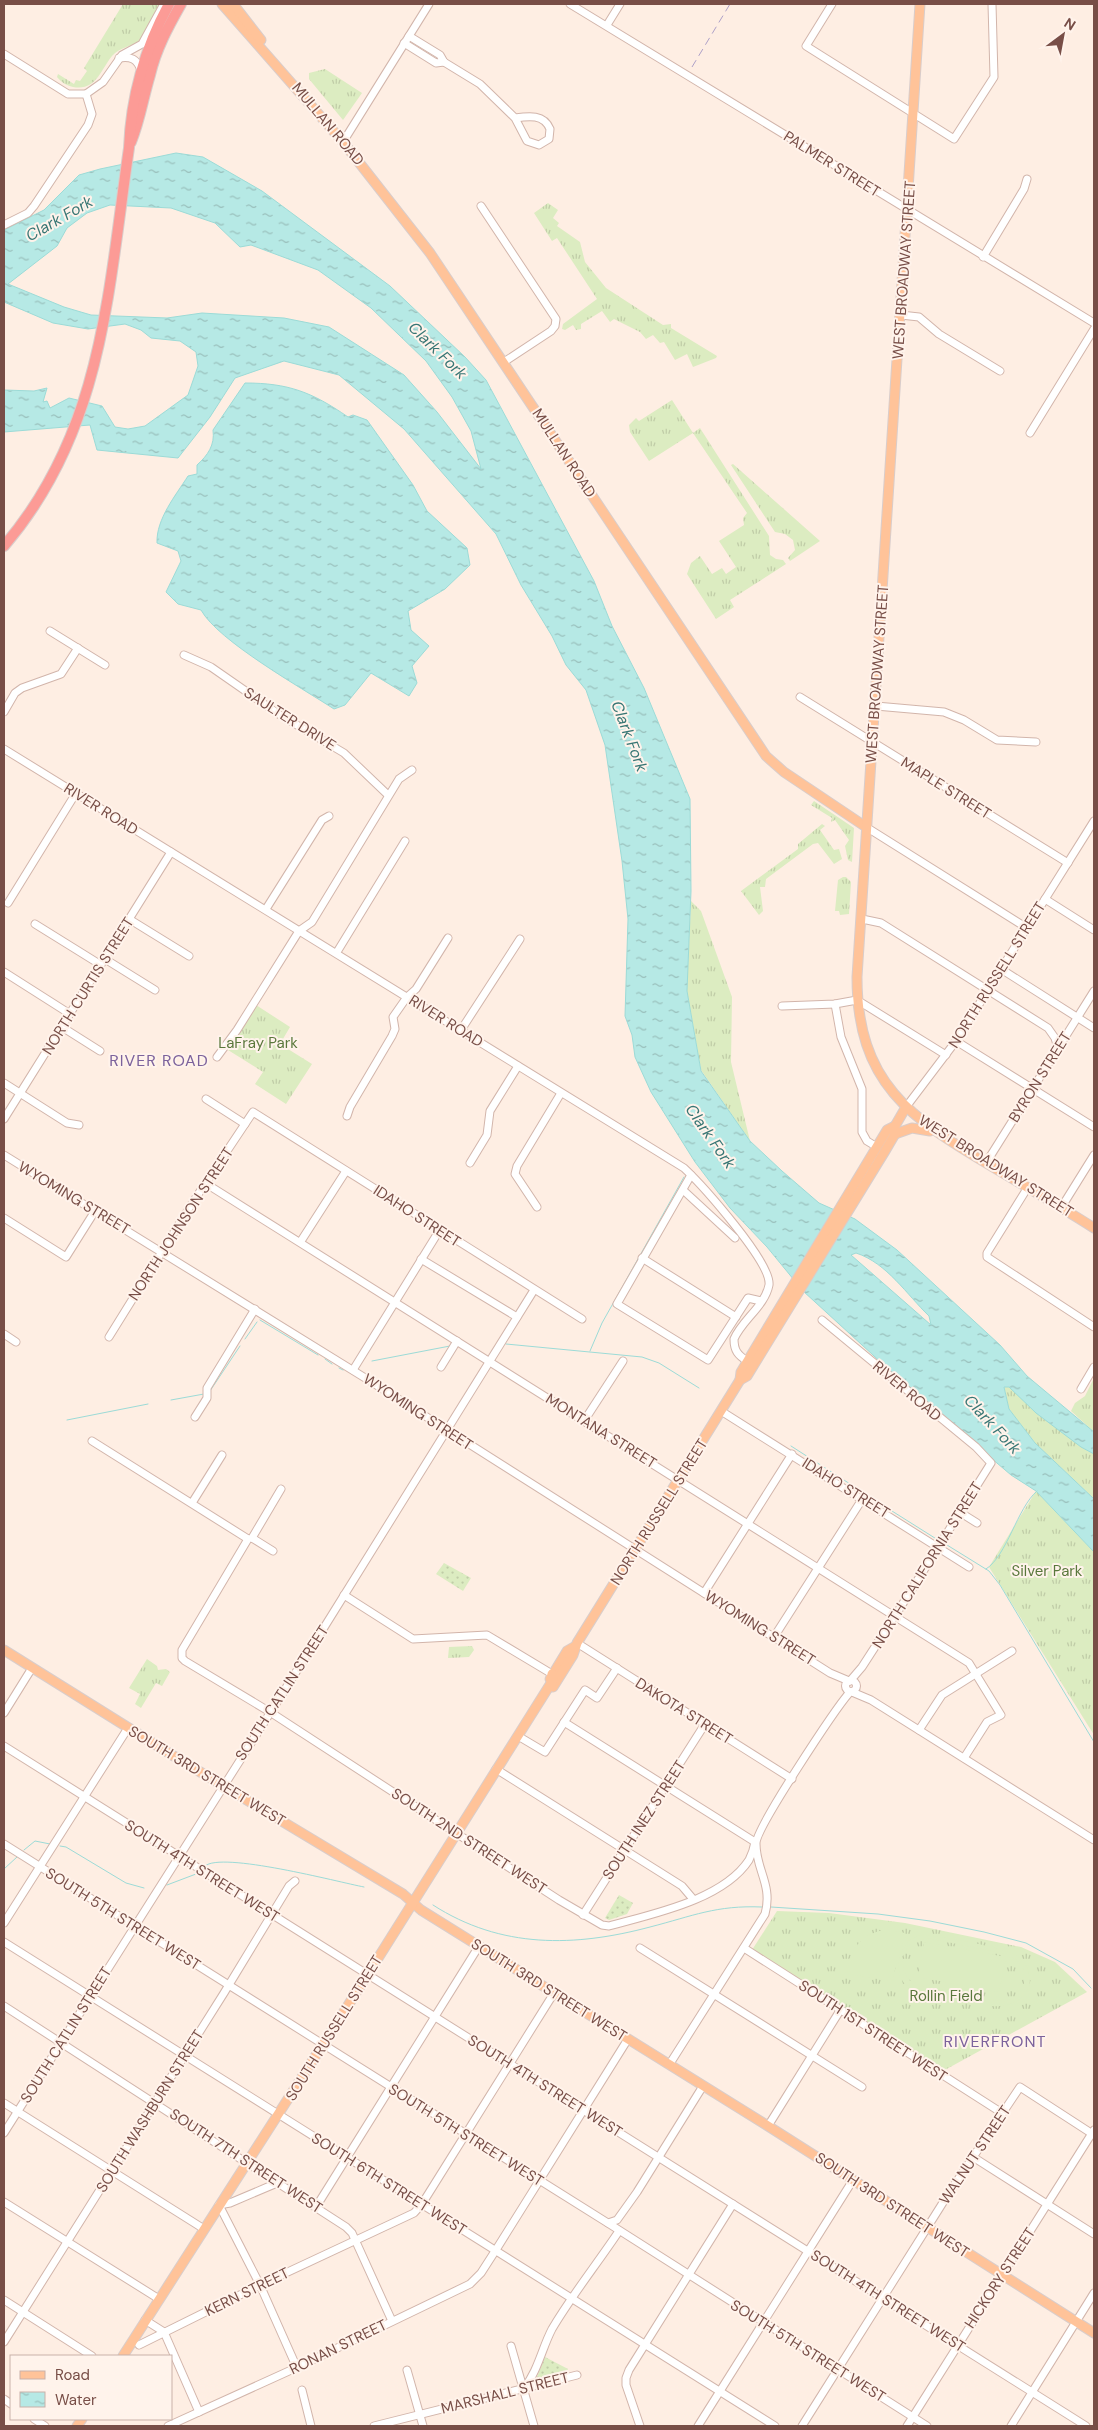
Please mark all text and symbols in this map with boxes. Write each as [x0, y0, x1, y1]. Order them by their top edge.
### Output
north arrow [1038, 10, 1088, 60]
text: N [1061, 14, 1079, 34]
street label: MULLAN ROAD [287, 78, 369, 170]
street label: PALMER STREET [780, 126, 884, 202]
street label: WEST BROADWAY STREET [888, 180, 920, 360]
water label: Clark Fork [22, 190, 97, 246]
water label: Clark Fork [404, 317, 472, 384]
street label: MULLAN ROAD [528, 405, 600, 501]
street label: WEST BROADWAY STREET [861, 584, 893, 764]
street label: SAULTER DRIVE [240, 683, 340, 755]
water label: Clark Fork [606, 698, 653, 775]
street label: MAPLE STREET [897, 752, 995, 824]
street label: RIVER ROAD [60, 778, 142, 840]
street label: NORTH RUSSELL STREET [944, 898, 1050, 1052]
street label: NORTH CURTIS STREET [37, 913, 139, 1059]
street label: RIVER ROAD [405, 990, 487, 1052]
street label: BYRON STREET [1004, 1028, 1076, 1126]
park label: LaFray Park [218, 1033, 298, 1053]
district label: RIVER ROAD [109, 1050, 209, 1071]
water label: Clark Fork [681, 1100, 741, 1173]
street label: WEST BROADWAY STREET [915, 1110, 1077, 1222]
street label: NORTH JOHNSON STREET [124, 1143, 238, 1305]
street label: WYOMING STREET [14, 1157, 134, 1239]
street label: IDAHO STREET [370, 1180, 464, 1252]
street label: RIVER ROAD [868, 1356, 946, 1426]
street label: WYOMING STREET [359, 1369, 477, 1455]
street label: MONTANA STREET [542, 1389, 660, 1473]
water label: Clark Fork [960, 1390, 1026, 1459]
street label: NORTH RUSSELL STREET [606, 1435, 712, 1589]
street label: IDAHO STREET [798, 1453, 894, 1523]
street label: NORTH CALIFORNIA STREET [867, 1478, 987, 1652]
park label: Silver Park [1012, 1561, 1083, 1581]
street label: WYOMING STREET [701, 1586, 819, 1670]
street label: SOUTH CATLIN STREET [231, 1622, 333, 1764]
street label: DAKOTA STREET [632, 1673, 736, 1749]
street label: SOUTH 3RD STREET WEST [125, 1721, 289, 1831]
street label: SOUTH INEZ STREET [598, 1757, 690, 1883]
street label: SOUTH 2ND STREET WEST [388, 1783, 550, 1899]
street label: SOUTH 4TH STREET WEST [121, 1815, 283, 1927]
street label: SOUTH 5TH STREET WEST [42, 1863, 204, 1975]
street label: SOUTH 3RD STREET WEST [467, 1934, 631, 2046]
street label: SOUTH RUSSELL STREET [281, 1951, 387, 2105]
street label: SOUTH CATLIN STREET [16, 1963, 116, 2107]
street label: SOUTH 1ST STREET WEST [795, 1975, 951, 2087]
park label: Rollin Field [909, 1986, 983, 2006]
street label: SOUTH WASHBURN STREET [92, 2026, 208, 2196]
street label: SOUTH 4TH STREET WEST [464, 2030, 626, 2142]
district label: RIVERFRONT [944, 2031, 1046, 2052]
street label: SOUTH 5TH STREET WEST [385, 2079, 547, 2191]
street label: WALNUT STREET [935, 2102, 1015, 2208]
street label: SOUTH 7TH STREET WEST [166, 2104, 326, 2218]
street label: SOUTH 6TH STREET WEST [308, 2128, 470, 2240]
street label: SOUTH 3RD STREET WEST [811, 2148, 973, 2262]
street label: HICKORY STREET [960, 2224, 1040, 2332]
street label: SOUTH 4TH STREET WEST [807, 2245, 969, 2357]
street label: KERN STREET [201, 2263, 293, 2321]
street label: SOUTH 5TH STREET WEST [727, 2295, 889, 2407]
street label: RONAN STREET [286, 2315, 390, 2379]
legend [10, 2355, 172, 2420]
text: Road [55, 2365, 90, 2385]
street label: MARSHALL STREET [439, 2367, 571, 2419]
text: Water [55, 2390, 97, 2410]

